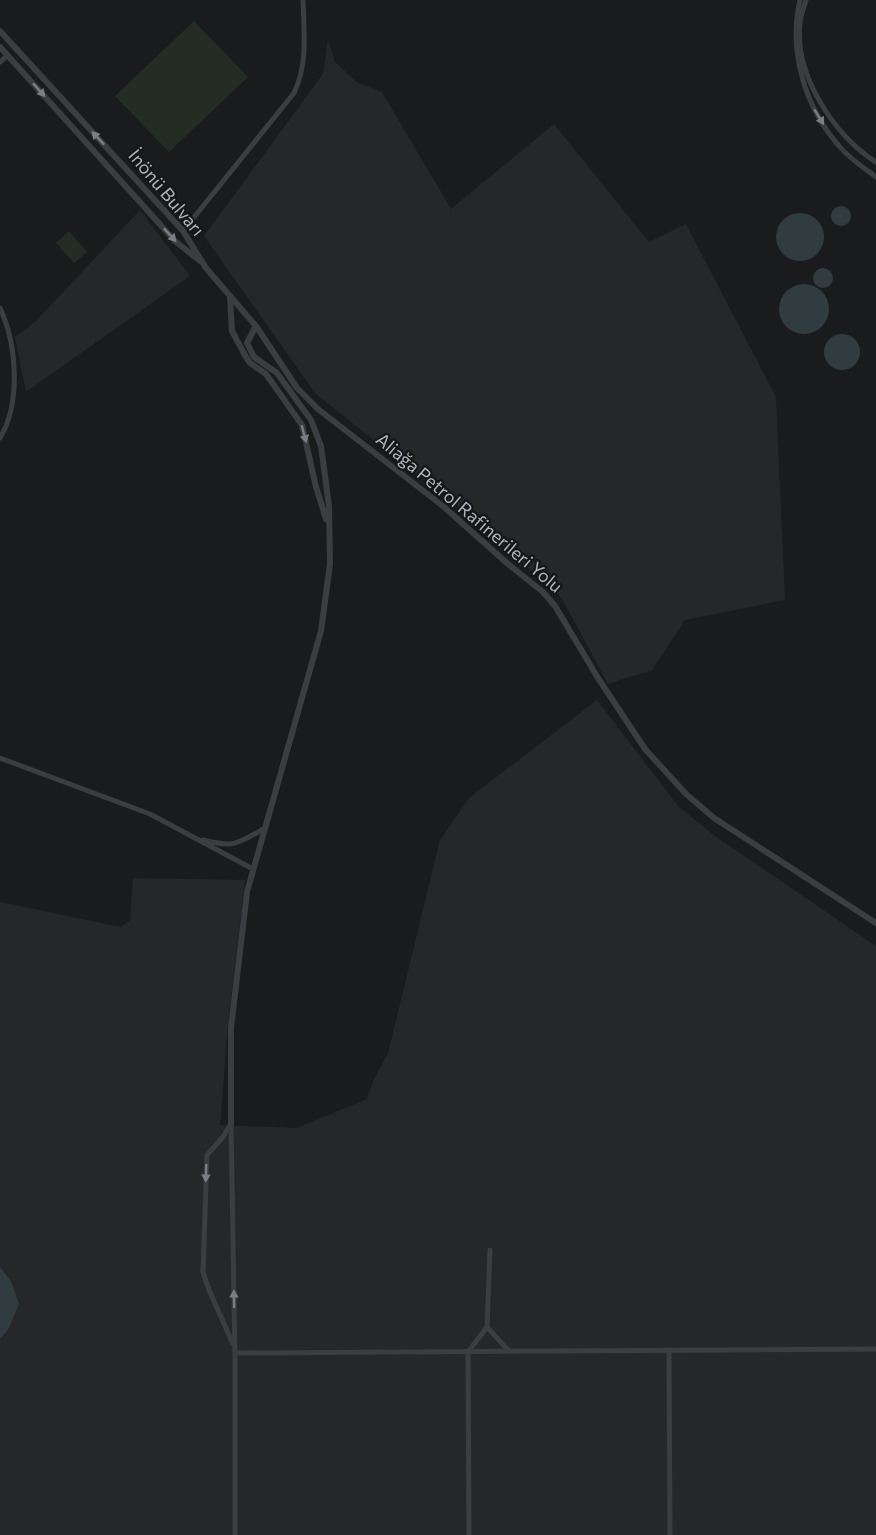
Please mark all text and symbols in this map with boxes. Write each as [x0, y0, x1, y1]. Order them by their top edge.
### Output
one-way arrow [32, 82, 45, 97]
one-way arrow [814, 109, 825, 125]
one-way arrow [92, 131, 105, 146]
street label: İnönü Bulvarı [124, 145, 209, 240]
one-way arrow [163, 227, 176, 242]
one-way arrow [300, 425, 309, 443]
street label: Aliağa Petrol Rafinerileri Yolu [372, 428, 567, 597]
one-way arrow [202, 1164, 211, 1183]
one-way arrow [229, 1289, 239, 1308]

